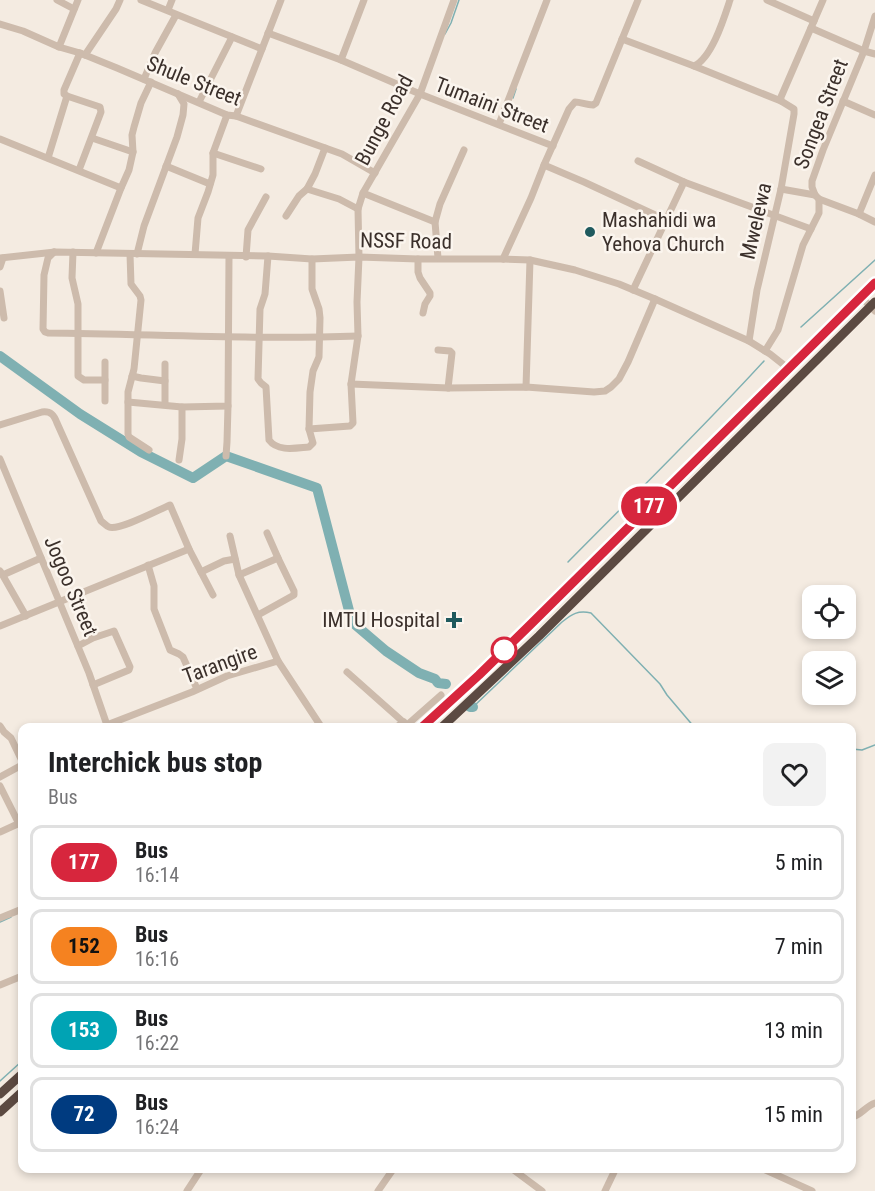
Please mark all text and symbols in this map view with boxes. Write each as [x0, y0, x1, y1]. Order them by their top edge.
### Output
street label: Shule Street [143, 51, 245, 111]
street label: Songea Street [789, 56, 853, 172]
street label: Bunge Road [350, 71, 418, 169]
street label: Tumaini Street [432, 72, 552, 138]
street label: Mwelewa [736, 180, 776, 262]
place label: Mashahidi wa Yehova Church [602, 208, 725, 256]
marker: Mashahidi wa Yehova Church [583, 225, 597, 239]
street label: NSSF Road [360, 228, 452, 254]
line badge: 177 [614, 486, 684, 526]
text: 177 [633, 494, 665, 518]
street label: Jogoo Street [39, 532, 103, 640]
map controls [802, 585, 856, 705]
button: locate [802, 585, 856, 639]
place label: IMTU Hospital [322, 608, 440, 632]
marker: IMTU Hospital [445, 611, 463, 629]
unlabelled marker [491, 637, 517, 663]
street label: Tarangire [180, 639, 261, 688]
button: layers [802, 651, 856, 705]
button: heart [763, 743, 826, 806]
text: Interchick bus stop [48, 746, 262, 779]
text: Bus [48, 785, 78, 809]
text: Bus [135, 838, 168, 863]
text: 177 [68, 850, 100, 874]
text: 5 min [775, 850, 823, 875]
text: 16:14 [135, 863, 179, 887]
text: Bus [135, 922, 168, 947]
text: 152 [68, 934, 100, 958]
text: 7 min [775, 934, 823, 959]
text: 16:16 [135, 947, 179, 971]
text: Bus [135, 1006, 168, 1031]
text: 153 [68, 1018, 100, 1042]
text: 13 min [764, 1018, 823, 1043]
text: 16:22 [135, 1031, 179, 1055]
text: Bus [135, 1090, 168, 1115]
text: 72 [73, 1102, 95, 1126]
text: 15 min [764, 1102, 823, 1127]
text: 16:24 [135, 1115, 179, 1139]

